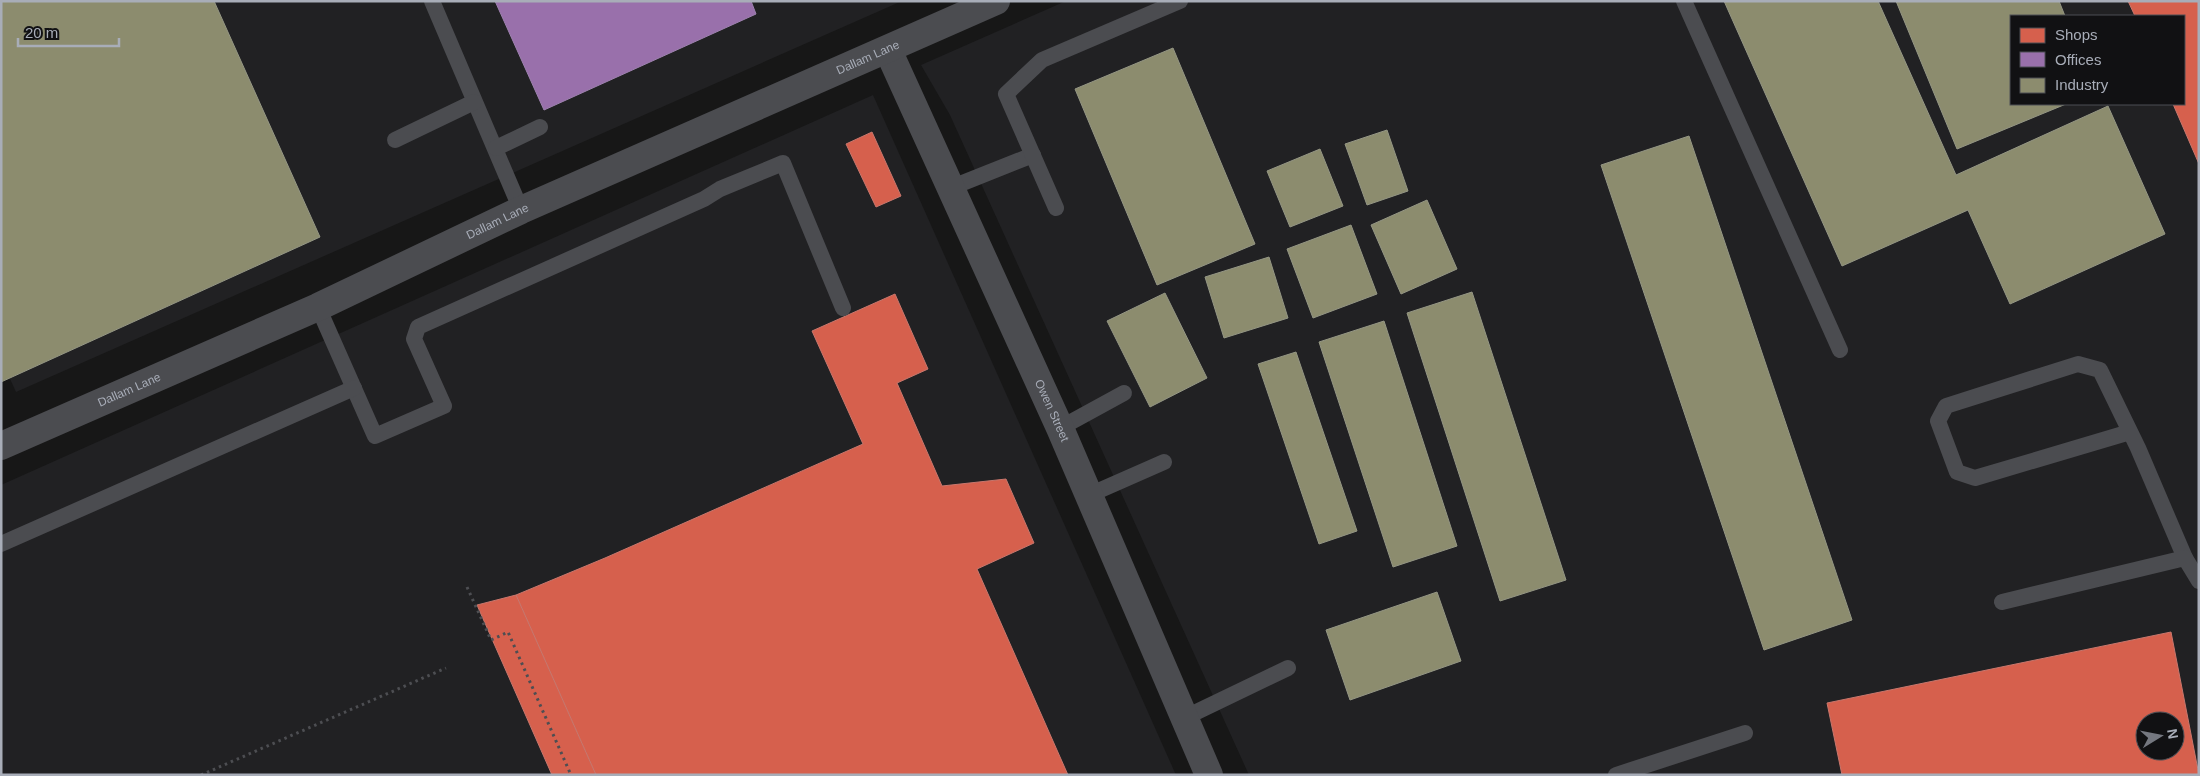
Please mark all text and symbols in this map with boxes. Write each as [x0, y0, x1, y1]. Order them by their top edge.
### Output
scale bar [18, 15, 119, 47]
legend [2010, 15, 2185, 105]
text: 20 m [25, 24, 58, 41]
text: Shops [2055, 26, 2098, 43]
street label: Dallam Lane [834, 37, 902, 77]
text: Offices [2055, 51, 2101, 68]
text: Industry [2055, 76, 2109, 93]
street label: Dallam Lane [464, 200, 531, 242]
street label: Dallam Lane [96, 370, 163, 410]
street label: Owen Street [1032, 377, 1072, 444]
north arrow [2135, 711, 2185, 761]
text: N [2164, 727, 2182, 740]

